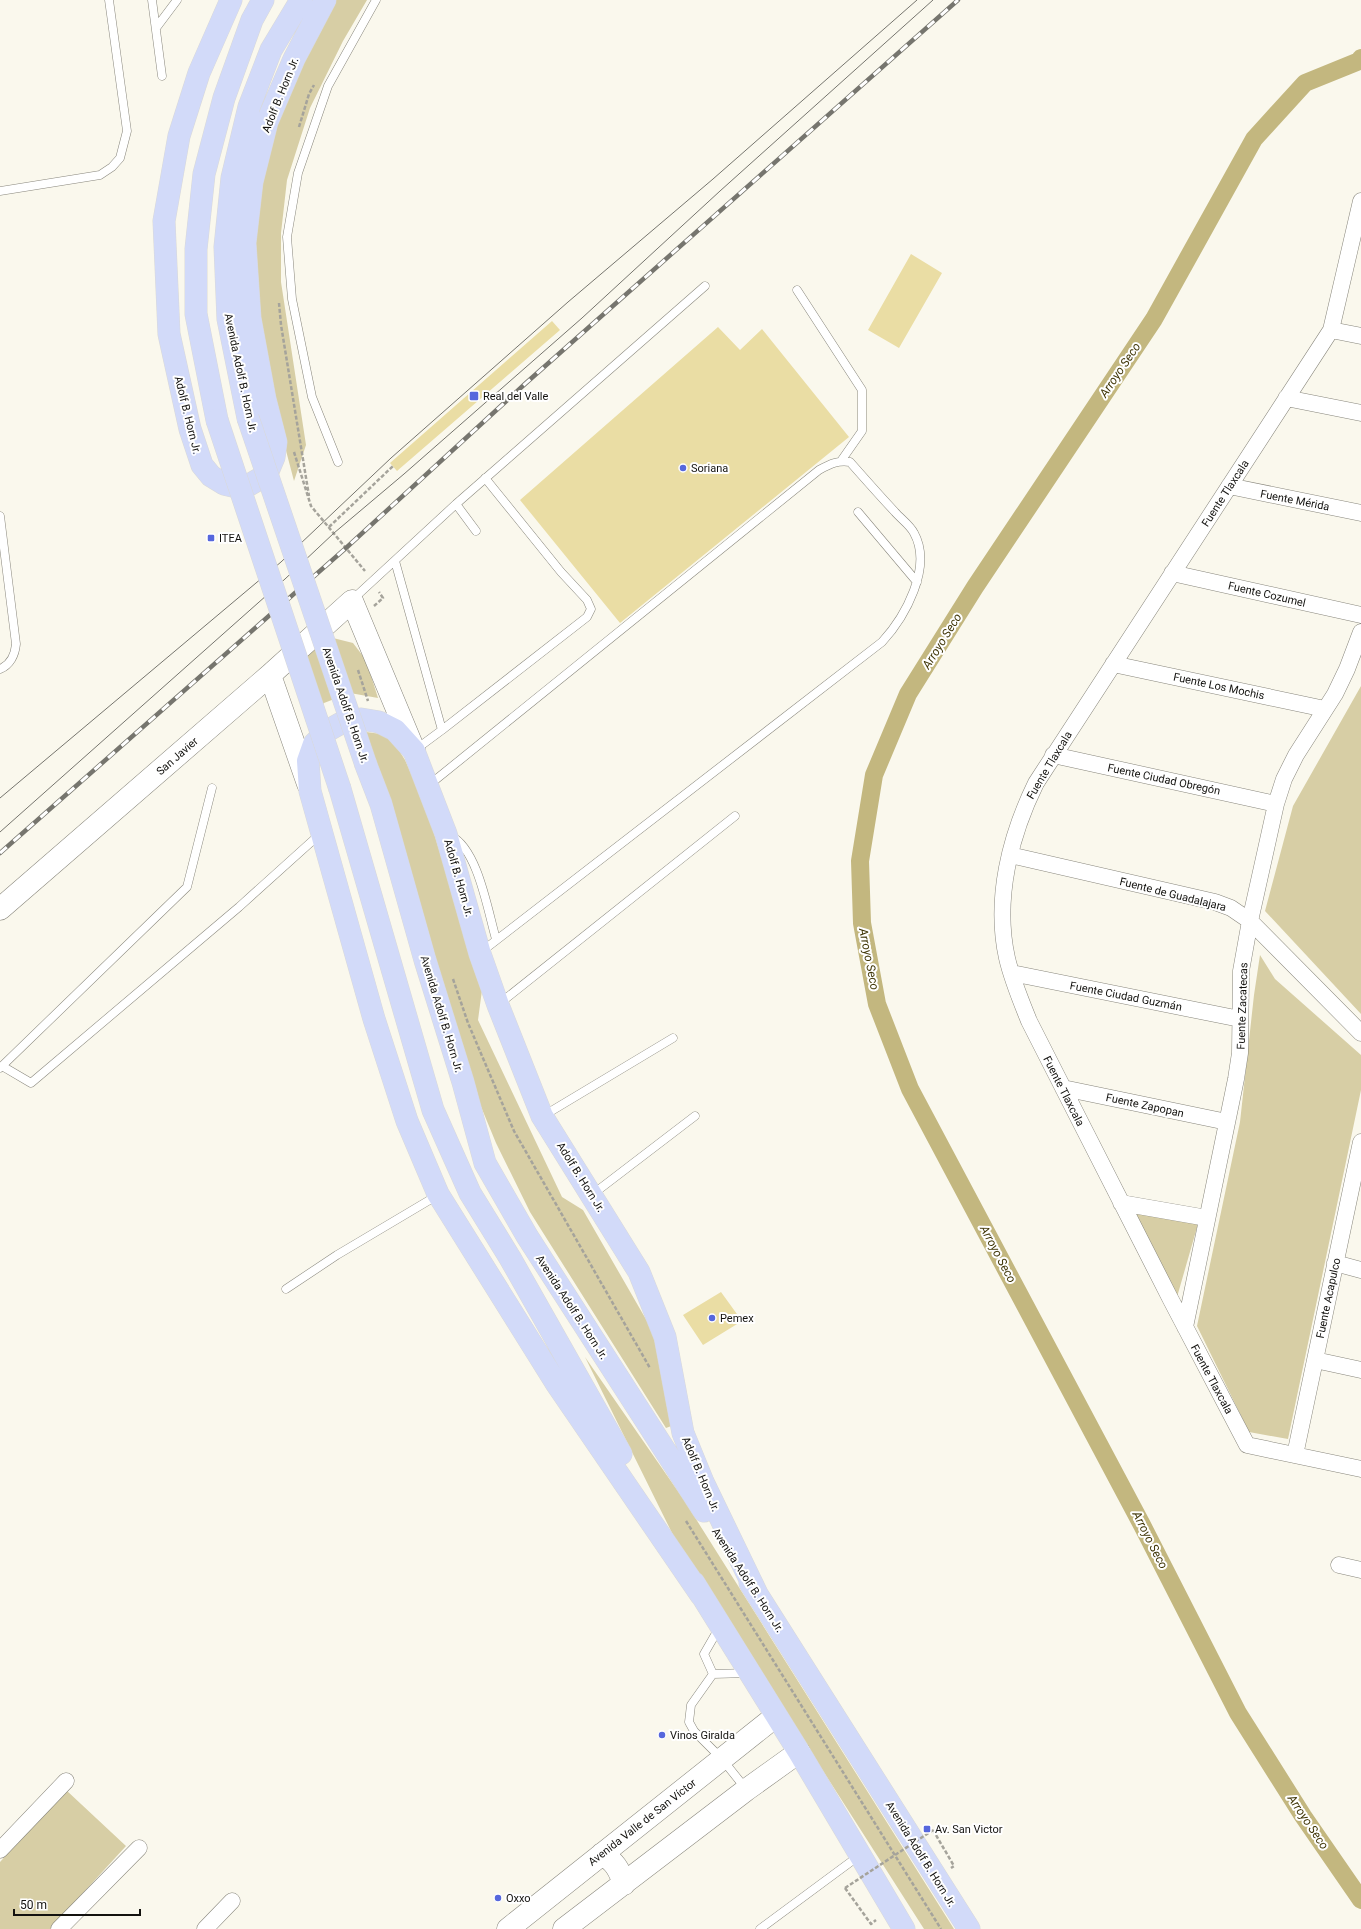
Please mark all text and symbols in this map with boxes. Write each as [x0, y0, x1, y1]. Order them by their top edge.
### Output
street label: Adolf B. Horn Jr. [259, 56, 302, 135]
street label: Avenida Adolf B. Horn Jr. [221, 312, 260, 434]
water label: Arroyo Seco [1096, 340, 1144, 401]
street label: Adolf B. Horn Jr. [172, 375, 204, 456]
marker: Real del Valle [468, 390, 480, 402]
place label: Real del Valle [483, 390, 549, 403]
street label: Fuente Tlaxcala [1199, 457, 1252, 529]
place label: Soriana [691, 462, 728, 475]
marker: Soriana [678, 463, 688, 473]
street label: Fuente Mérida [1259, 487, 1331, 514]
place label: ITEA [219, 532, 243, 545]
marker: ITEA [206, 533, 216, 543]
street label: Fuente Cozumel [1227, 579, 1307, 610]
water label: Arroyo Seco [919, 610, 965, 672]
street label: Avenida Adolf B. Horn Jr. [320, 646, 372, 765]
street label: Fuente Los Mochis [1172, 670, 1266, 703]
street label: Fuente Tlaxcala [1024, 729, 1075, 802]
street label: San Javier [154, 735, 201, 778]
street label: Fuente Ciudad Obregón [1106, 761, 1221, 798]
street label: Adolf B. Horn Jr. [441, 838, 476, 918]
street label: Fuente de Guadalajara [1118, 875, 1228, 914]
water label: Arroyo Seco [856, 926, 882, 991]
street label: Avenida Adolf B. Horn Jr. [418, 954, 466, 1074]
street label: Fuente Zacatecas [1234, 962, 1251, 1050]
street label: Fuente Ciudad Guzmán [1069, 979, 1183, 1014]
street label: Fuente Tlaxcala [1040, 1054, 1087, 1128]
street label: Fuente Zapopan [1105, 1091, 1185, 1120]
street label: Adolf B. Horn Jr. [554, 1140, 607, 1215]
water label: Arroyo Seco [977, 1222, 1019, 1285]
street label: Avenida Adolf B. Horn Jr. [533, 1253, 610, 1362]
street label: Fuente Acapulco [1314, 1257, 1343, 1340]
place label: Pemex [720, 1312, 754, 1325]
marker: Pemex [707, 1313, 717, 1323]
street label: Fuente Tlaxcala [1188, 1342, 1235, 1416]
street label: Adolf B. Horn Jr. [679, 1435, 722, 1514]
water label: Arroyo Seco [1129, 1508, 1171, 1571]
street label: Avenida Adolf B. Horn Jr. [709, 1526, 786, 1635]
place label: Vinos Giralda [670, 1729, 735, 1742]
marker: Vinos Giralda [657, 1730, 667, 1740]
street label: Avenida Valle de San Víctor [586, 1776, 699, 1869]
water label: Arroyo Seco [1284, 1791, 1332, 1852]
street label: Avenida Adolf B. Horn Jr. [883, 1799, 958, 1909]
place label: Av. San Victor [935, 1823, 1003, 1836]
marker: Av. San Victor [922, 1824, 932, 1834]
scale bar [14, 1891, 140, 1917]
place label: Oxxo [506, 1892, 531, 1905]
marker: Oxxo [493, 1893, 503, 1903]
text: 50 m [20, 1898, 47, 1912]

